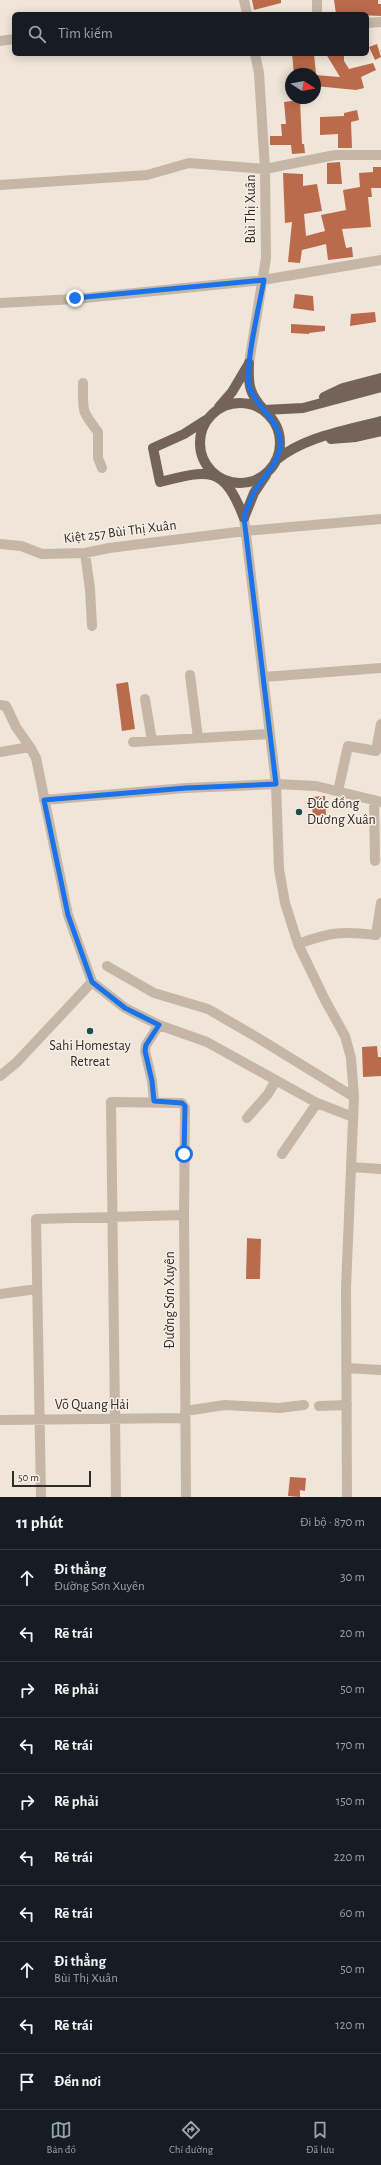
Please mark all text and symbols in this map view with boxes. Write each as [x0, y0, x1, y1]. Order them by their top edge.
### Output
search box [12, 12, 369, 56]
icon: search [26, 23, 48, 45]
text: Tìm kiếm [58, 26, 113, 41]
north arrow [285, 68, 321, 104]
street label: Bùi Thị Xuân [244, 175, 258, 243]
route end [66, 289, 84, 307]
street label: Kiệt 257 Bùi Thị Xuân [63, 518, 177, 546]
place label: Đúc đồng Dương Xuân [307, 796, 376, 827]
marker: Đúc đồng Dương Xuân [294, 807, 304, 817]
marker: Sahi Homestay Retreat [85, 1026, 95, 1036]
place label: Sahi Homestay Retreat [49, 1039, 131, 1069]
route start [175, 1145, 193, 1163]
street label: Đường Sơn Xuyên [163, 1251, 177, 1349]
street label: Võ Quang Hải [55, 1398, 129, 1412]
scale bar [12, 1469, 91, 1488]
text: 50 m [18, 1472, 39, 1483]
text: 11 phút [16, 1514, 63, 1531]
text: Đi bộ · 870 m [300, 1516, 365, 1529]
text: Đi thẳng [54, 1562, 106, 1577]
icon: ahead [16, 1567, 38, 1589]
text: 30 m [340, 1571, 365, 1584]
text: Đường Sơn Xuyên [54, 1580, 145, 1593]
icon: left [16, 1623, 38, 1645]
text: Rẽ trái [54, 1626, 93, 1641]
text: 20 m [340, 1627, 365, 1640]
icon: right [16, 1679, 38, 1701]
text: Rẽ phải [54, 1682, 99, 1697]
text: 50 m [340, 1683, 365, 1696]
icon: left [16, 1735, 38, 1757]
text: Rẽ trái [54, 1738, 93, 1753]
text: 170 m [336, 1739, 365, 1752]
icon: right [16, 1791, 38, 1813]
text: Rẽ phải [54, 1794, 99, 1809]
text: 150 m [336, 1795, 365, 1808]
icon: left [16, 1847, 38, 1869]
text: Rẽ trái [54, 1850, 93, 1865]
text: 220 m [334, 1851, 365, 1864]
icon: left [16, 1903, 38, 1925]
text: Rẽ trái [54, 1906, 93, 1921]
text: 60 m [339, 1907, 365, 1920]
text: Đi thẳng [54, 1954, 106, 1969]
icon: ahead [16, 1959, 38, 1981]
text: 50 m [340, 1963, 365, 1976]
text: Bùi Thị Xuân [54, 1972, 118, 1985]
icon: left [16, 2015, 38, 2037]
text: Rẽ trái [54, 2018, 93, 2033]
text: 120 m [335, 2019, 365, 2032]
icon: arrive [16, 2071, 38, 2093]
text: Đến nơi [54, 2074, 101, 2089]
tab: Bản đồ [47, 2119, 76, 2156]
tab: Chỉ đường [169, 2119, 213, 2156]
tab: Đã lưu [306, 2119, 334, 2156]

